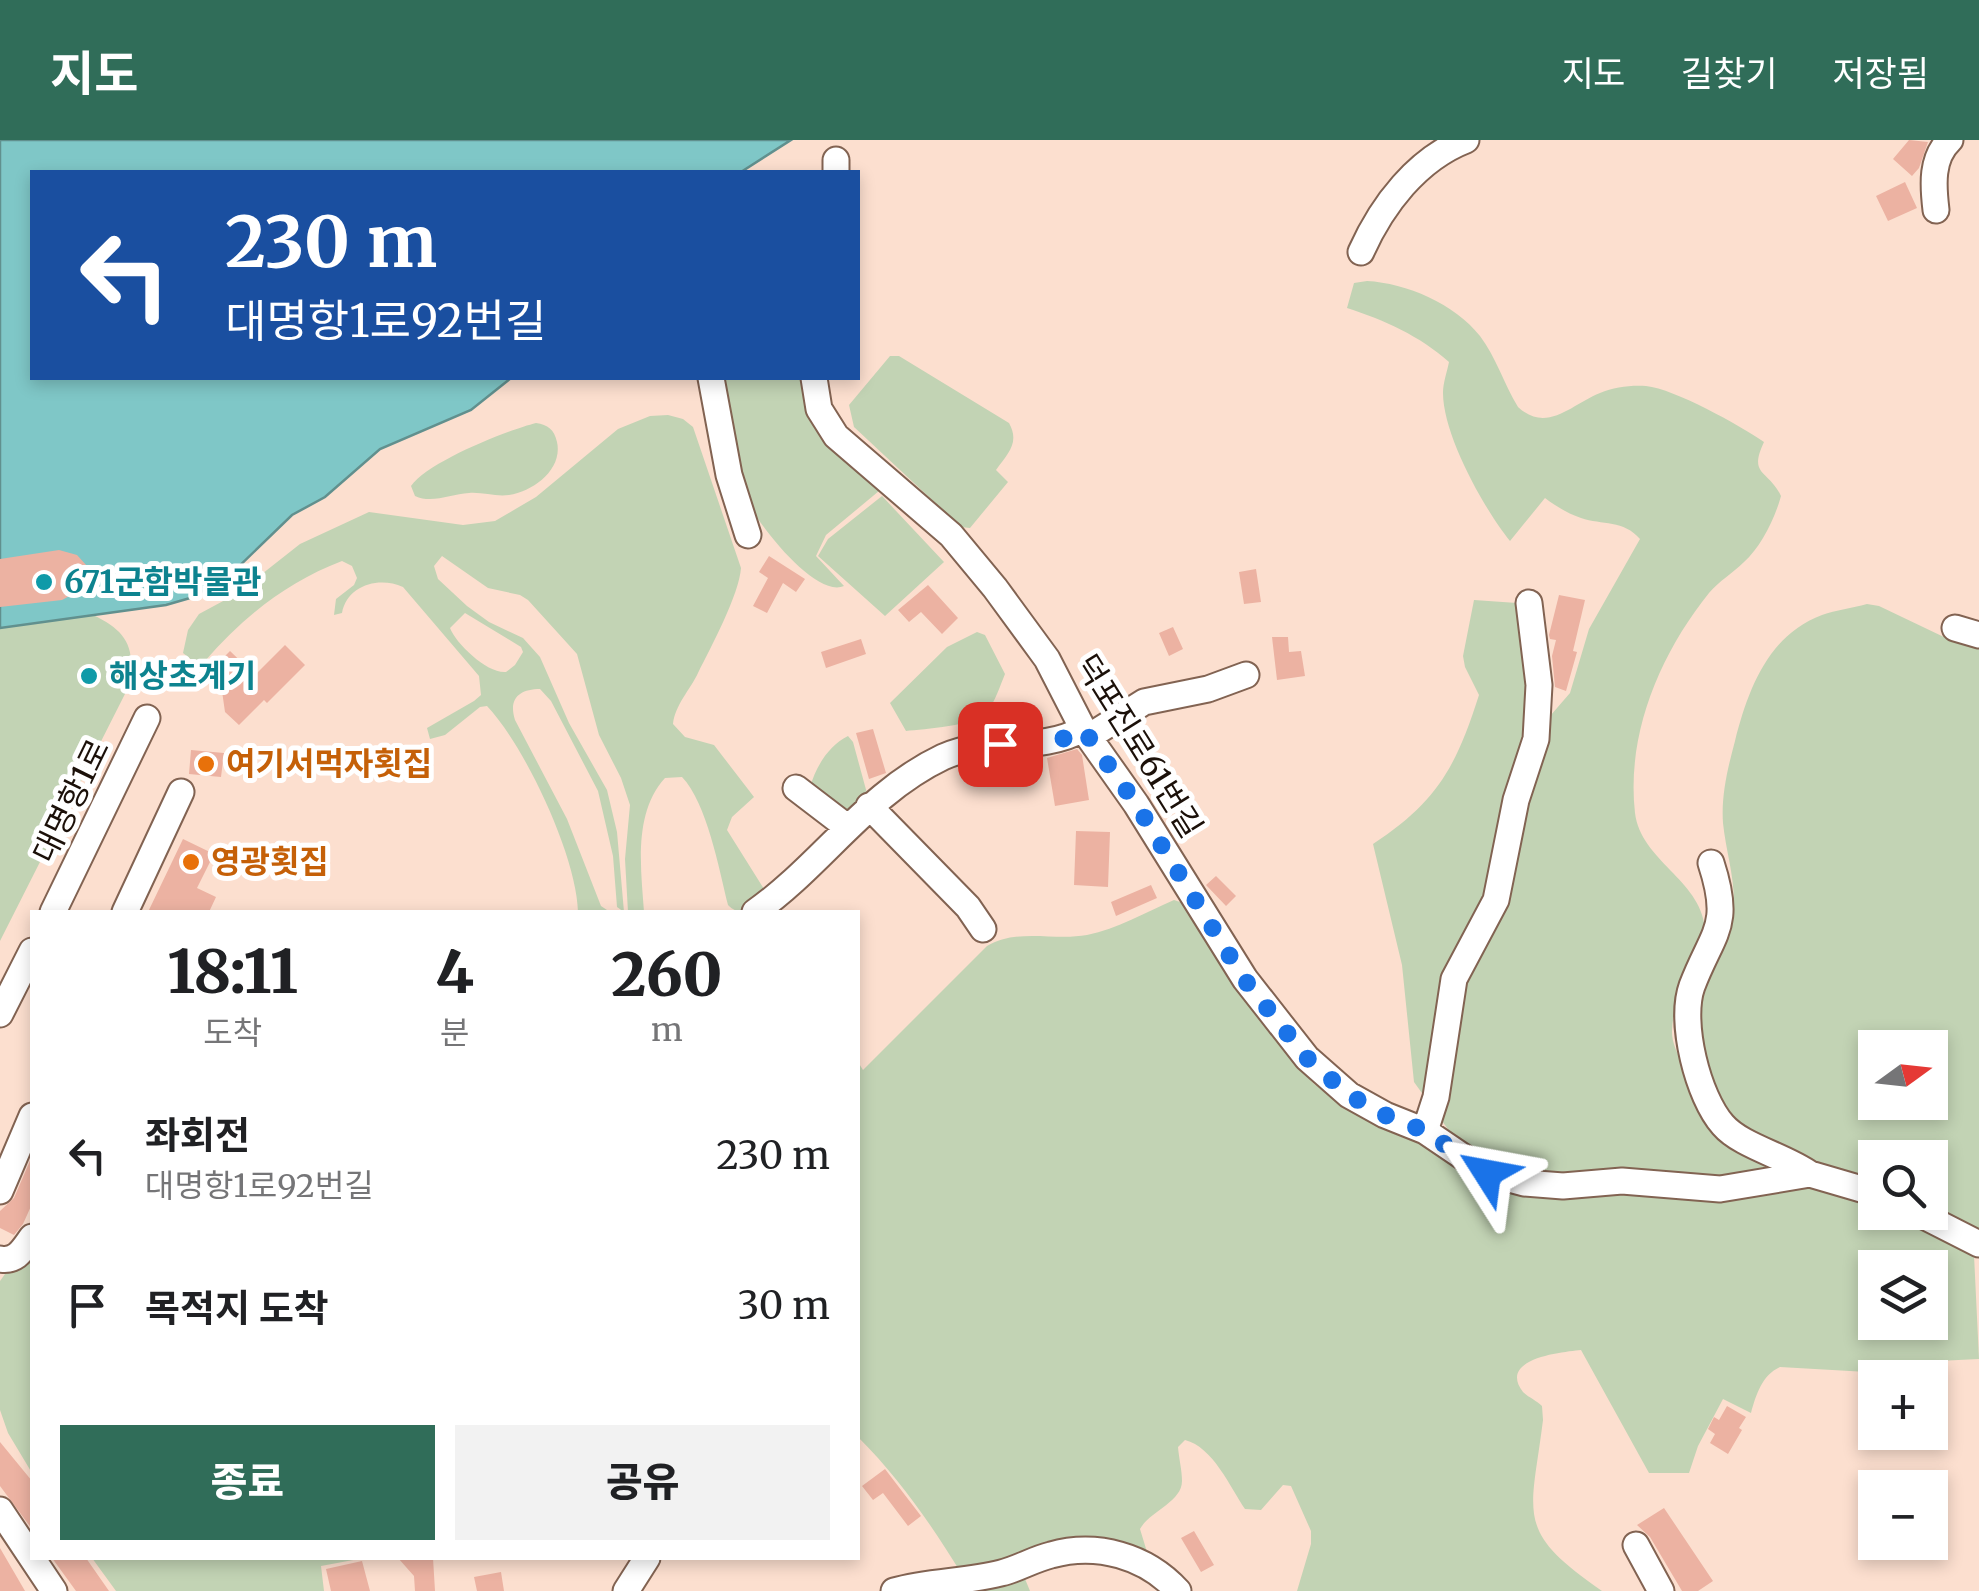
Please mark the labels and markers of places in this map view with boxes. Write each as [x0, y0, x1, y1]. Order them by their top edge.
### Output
place label: 671군함박물관 [64, 562, 262, 602]
marker: 671군함박물관 [33, 571, 55, 593]
place label: 해상초계기 [109, 656, 256, 696]
marker: 해상초계기 [78, 665, 100, 687]
pin [958, 702, 1043, 787]
place label: 여기서먹자횟집 [226, 744, 432, 784]
marker: 여기서먹자횟집 [195, 753, 217, 775]
place label: 영광횟집 [211, 842, 329, 882]
marker: 영광횟집 [180, 851, 202, 873]

